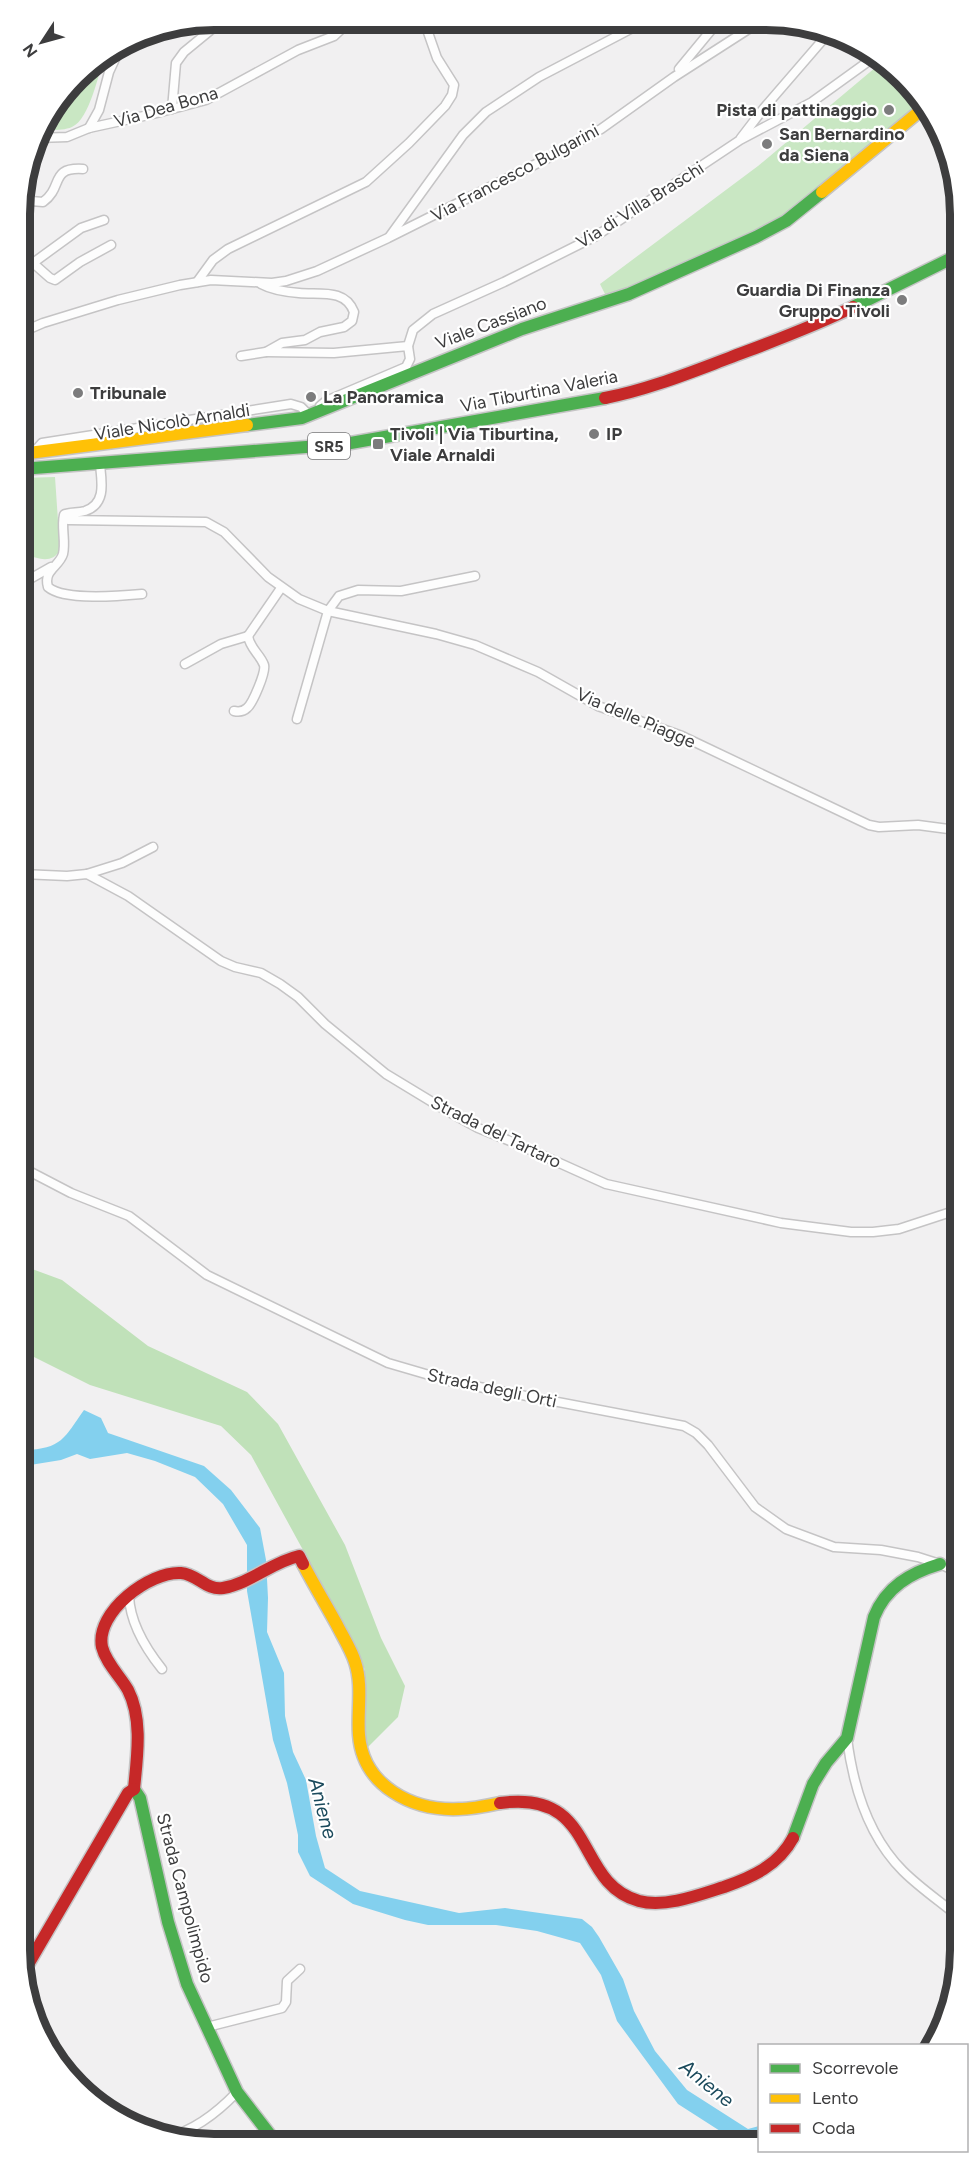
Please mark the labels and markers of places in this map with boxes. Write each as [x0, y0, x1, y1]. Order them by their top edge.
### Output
place label: Pista di pattinaggio [716, 99, 877, 121]
marker: Pista di pattinaggio [882, 103, 896, 117]
place label: San Bernardino da Siena [779, 123, 905, 166]
marker: San Bernardino da Siena [760, 137, 774, 151]
place label: Guardia Di Finanza Gruppo Tivoli [736, 279, 890, 322]
marker: Guardia Di Finanza Gruppo Tivoli [895, 293, 909, 307]
place label: Tribunale [90, 382, 167, 404]
marker: Tribunale [71, 386, 85, 400]
place label: La Panoramica [323, 386, 444, 408]
marker: La Panoramica [304, 390, 318, 404]
place label: Tivoli | Via Tiburtina, Viale Arnaldi [390, 423, 559, 466]
place label: IP [606, 423, 622, 445]
marker: IP [587, 427, 601, 441]
marker: Tivoli | Via Tiburtina, Viale Arnaldi [371, 437, 385, 451]

